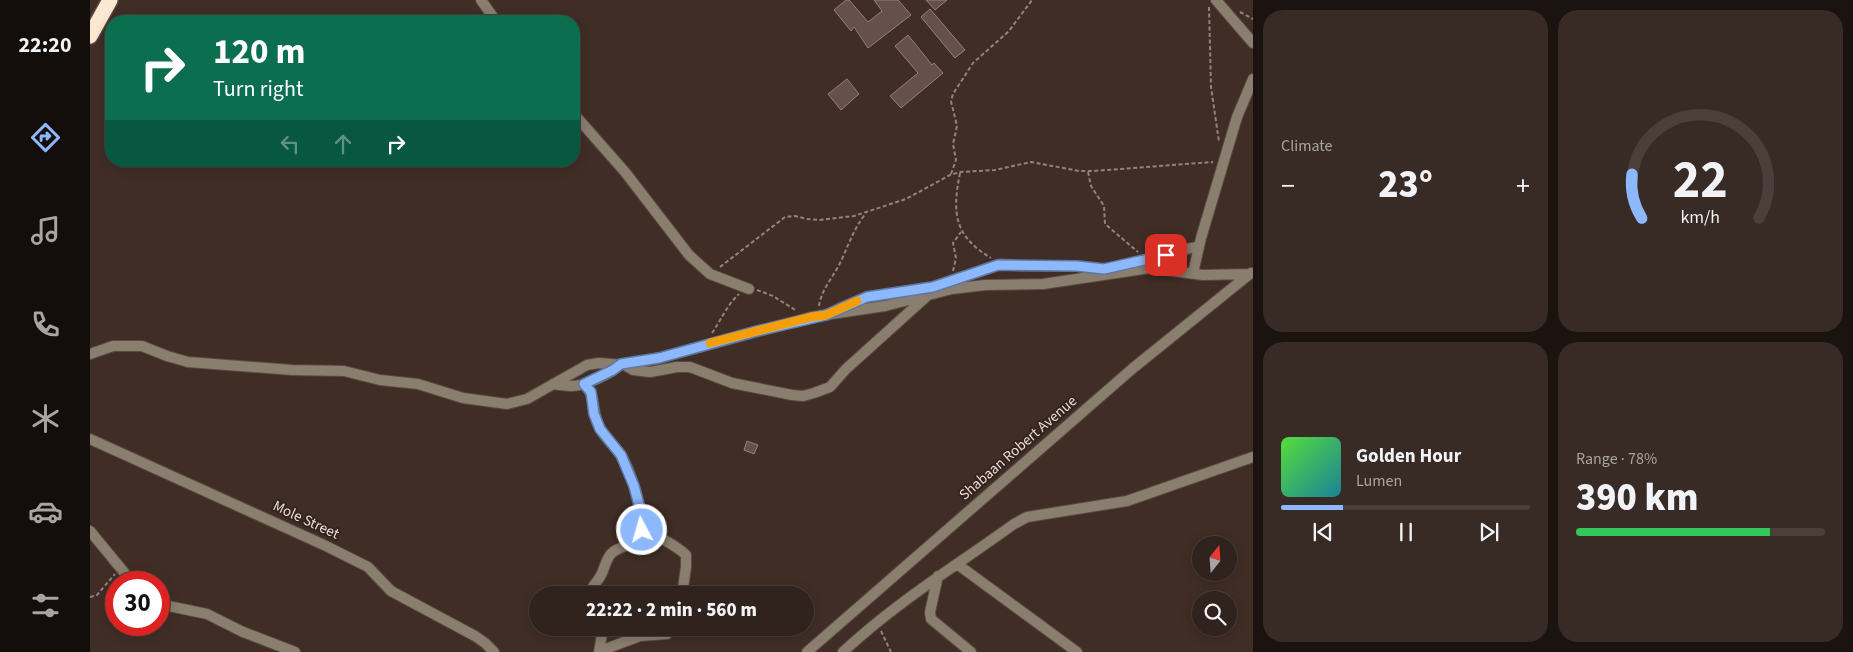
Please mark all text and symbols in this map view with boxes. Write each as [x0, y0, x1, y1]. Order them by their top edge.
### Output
text: 120 m [213, 27, 305, 77]
text: 22:20 [18, 29, 72, 61]
icon: right [130, 35, 195, 100]
text: Turn right [213, 73, 303, 105]
icon: directions [28, 120, 63, 155]
icon: left [276, 130, 304, 158]
icon: ahead [329, 130, 357, 158]
icon: right [382, 130, 410, 158]
text: Climate [1281, 135, 1332, 157]
text: 22 [1673, 144, 1728, 218]
text: 23° [1378, 158, 1433, 212]
text: − [1281, 166, 1295, 206]
text: + [1516, 166, 1530, 206]
text: km/h [1681, 205, 1720, 230]
icon: music [28, 213, 63, 248]
pin [1145, 234, 1187, 276]
icon: arrive [1152, 241, 1180, 269]
icon: phone [28, 307, 63, 342]
street label: Shabaan Robert Avenue [955, 391, 1081, 505]
icon: climate [28, 401, 63, 436]
text: Golden Hour [1356, 443, 1461, 470]
text: Range · 78% [1576, 448, 1657, 470]
text: Lumen [1356, 470, 1402, 492]
text: 390 km [1576, 471, 1698, 525]
icon: car [28, 494, 63, 529]
street label: Mole Street [269, 496, 343, 544]
position arrow [615, 503, 667, 555]
icon: previous [1309, 518, 1337, 546]
icon: pause [1392, 518, 1420, 546]
icon: next [1475, 518, 1503, 546]
north arrow [1192, 536, 1238, 581]
map controls [1192, 536, 1237, 636]
speed limit sign: 30 [105, 571, 170, 636]
icon: filters [28, 588, 63, 623]
button: search [1192, 591, 1237, 636]
text: 22:22 · 2 min · 560 m [586, 597, 757, 624]

